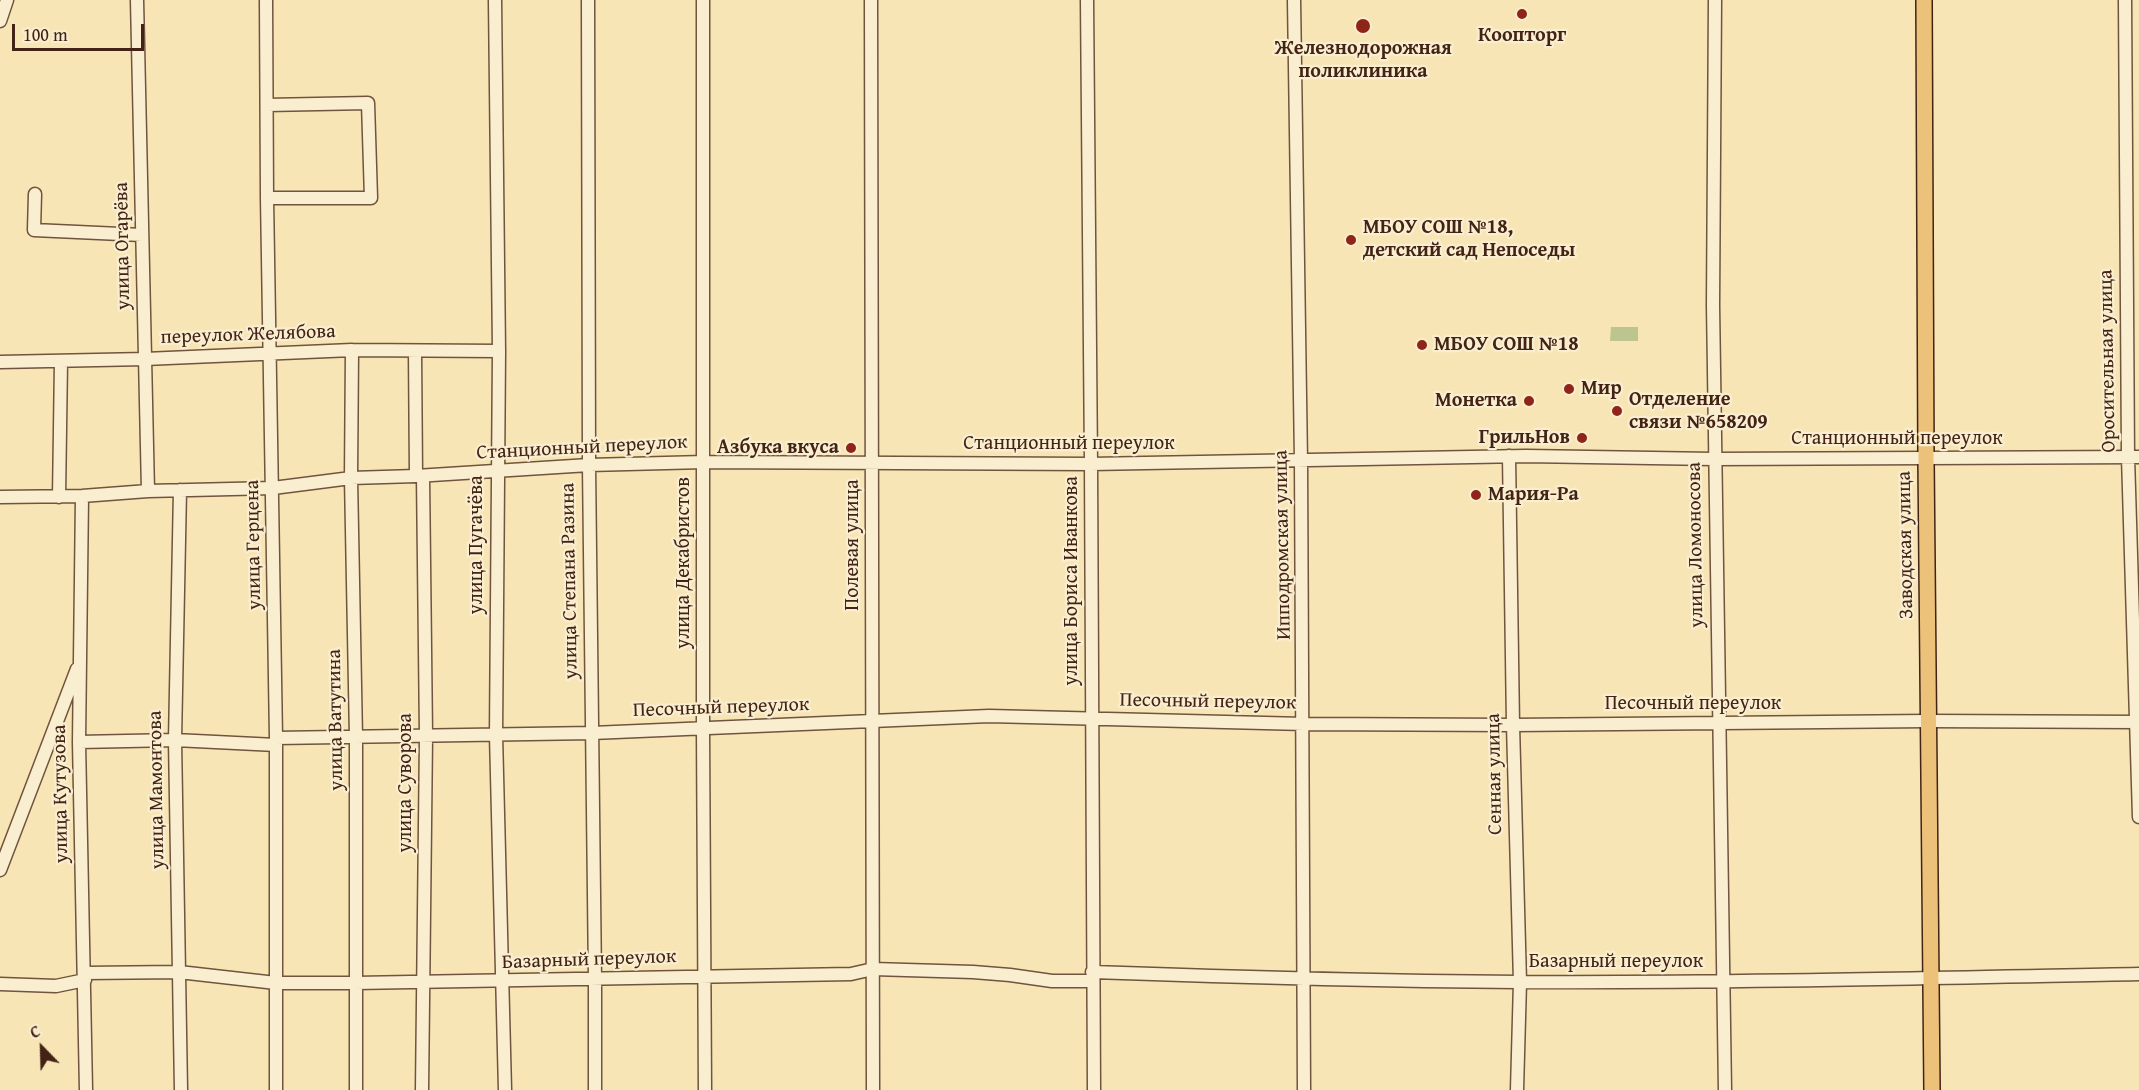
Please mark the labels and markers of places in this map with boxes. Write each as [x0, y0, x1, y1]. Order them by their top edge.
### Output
marker: Коопторг [1515, 7, 1529, 21]
marker: Железнодорожная поликлиника [1354, 17, 1372, 35]
place label: Коопторг [1478, 24, 1566, 48]
place label: Железнодорожная поликлиника [1274, 37, 1452, 84]
place label: МБОУ СОШ №18, детский сад Непоседы [1363, 216, 1575, 263]
marker: МБОУ СОШ №18, детский сад Непоседы [1344, 233, 1358, 247]
place label: МБОУ СОШ №18 [1434, 333, 1579, 357]
marker: МБОУ СОШ №18 [1415, 338, 1429, 352]
place label: Мир [1581, 377, 1622, 401]
marker: Мир [1562, 382, 1576, 396]
place label: Отделение связи №658209 [1629, 388, 1768, 435]
place label: Монетка [1435, 389, 1517, 413]
marker: Монетка [1522, 394, 1536, 408]
marker: Отделение связи №658209 [1610, 404, 1624, 418]
place label: ГрильНов [1479, 426, 1570, 450]
marker: ГрильНов [1575, 431, 1589, 445]
place label: Азбука вкуса [717, 436, 839, 460]
marker: Азбука вкуса [844, 441, 858, 455]
place label: Мария-Ра [1488, 483, 1579, 507]
marker: Мария-Ра [1469, 488, 1483, 502]

